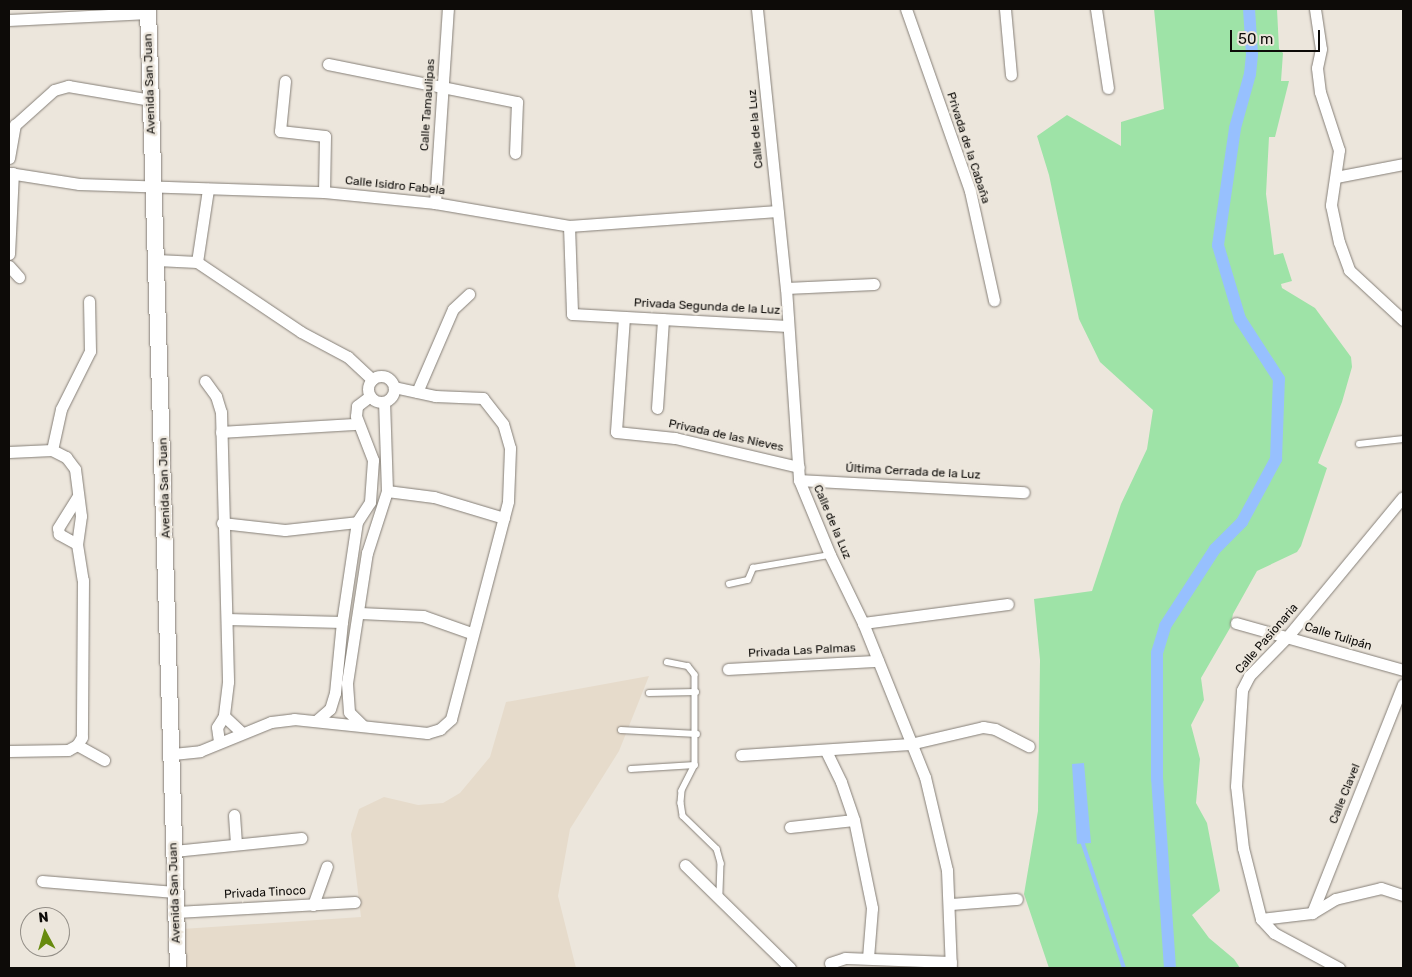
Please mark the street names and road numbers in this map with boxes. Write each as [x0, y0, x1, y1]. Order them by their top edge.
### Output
street label: Avenida San Juan [141, 33, 159, 135]
street label: Calle Tamaulipas [418, 58, 438, 152]
street label: Calle de la Luz [745, 89, 767, 169]
street label: Privada de la Cabaña [943, 90, 993, 206]
street label: Calle Isidro Fabela [344, 174, 446, 198]
street label: Privada Segunda de la Luz [633, 296, 781, 318]
street label: Privada de las Nieves [667, 417, 785, 455]
street label: Avenida San Juan [156, 437, 174, 539]
street label: Última Cerrada de la Luz [845, 461, 981, 483]
street label: Calle de la Luz [810, 483, 854, 561]
street label: Calle Pasionaria [1233, 601, 1301, 677]
street label: Calle Tulipán [1302, 620, 1374, 654]
street label: Privada Las Palmas [748, 641, 856, 661]
street label: Calle Clavel [1326, 762, 1364, 826]
street label: Avenida San Juan [166, 842, 184, 944]
street label: Privada Tinoco [223, 884, 307, 902]

